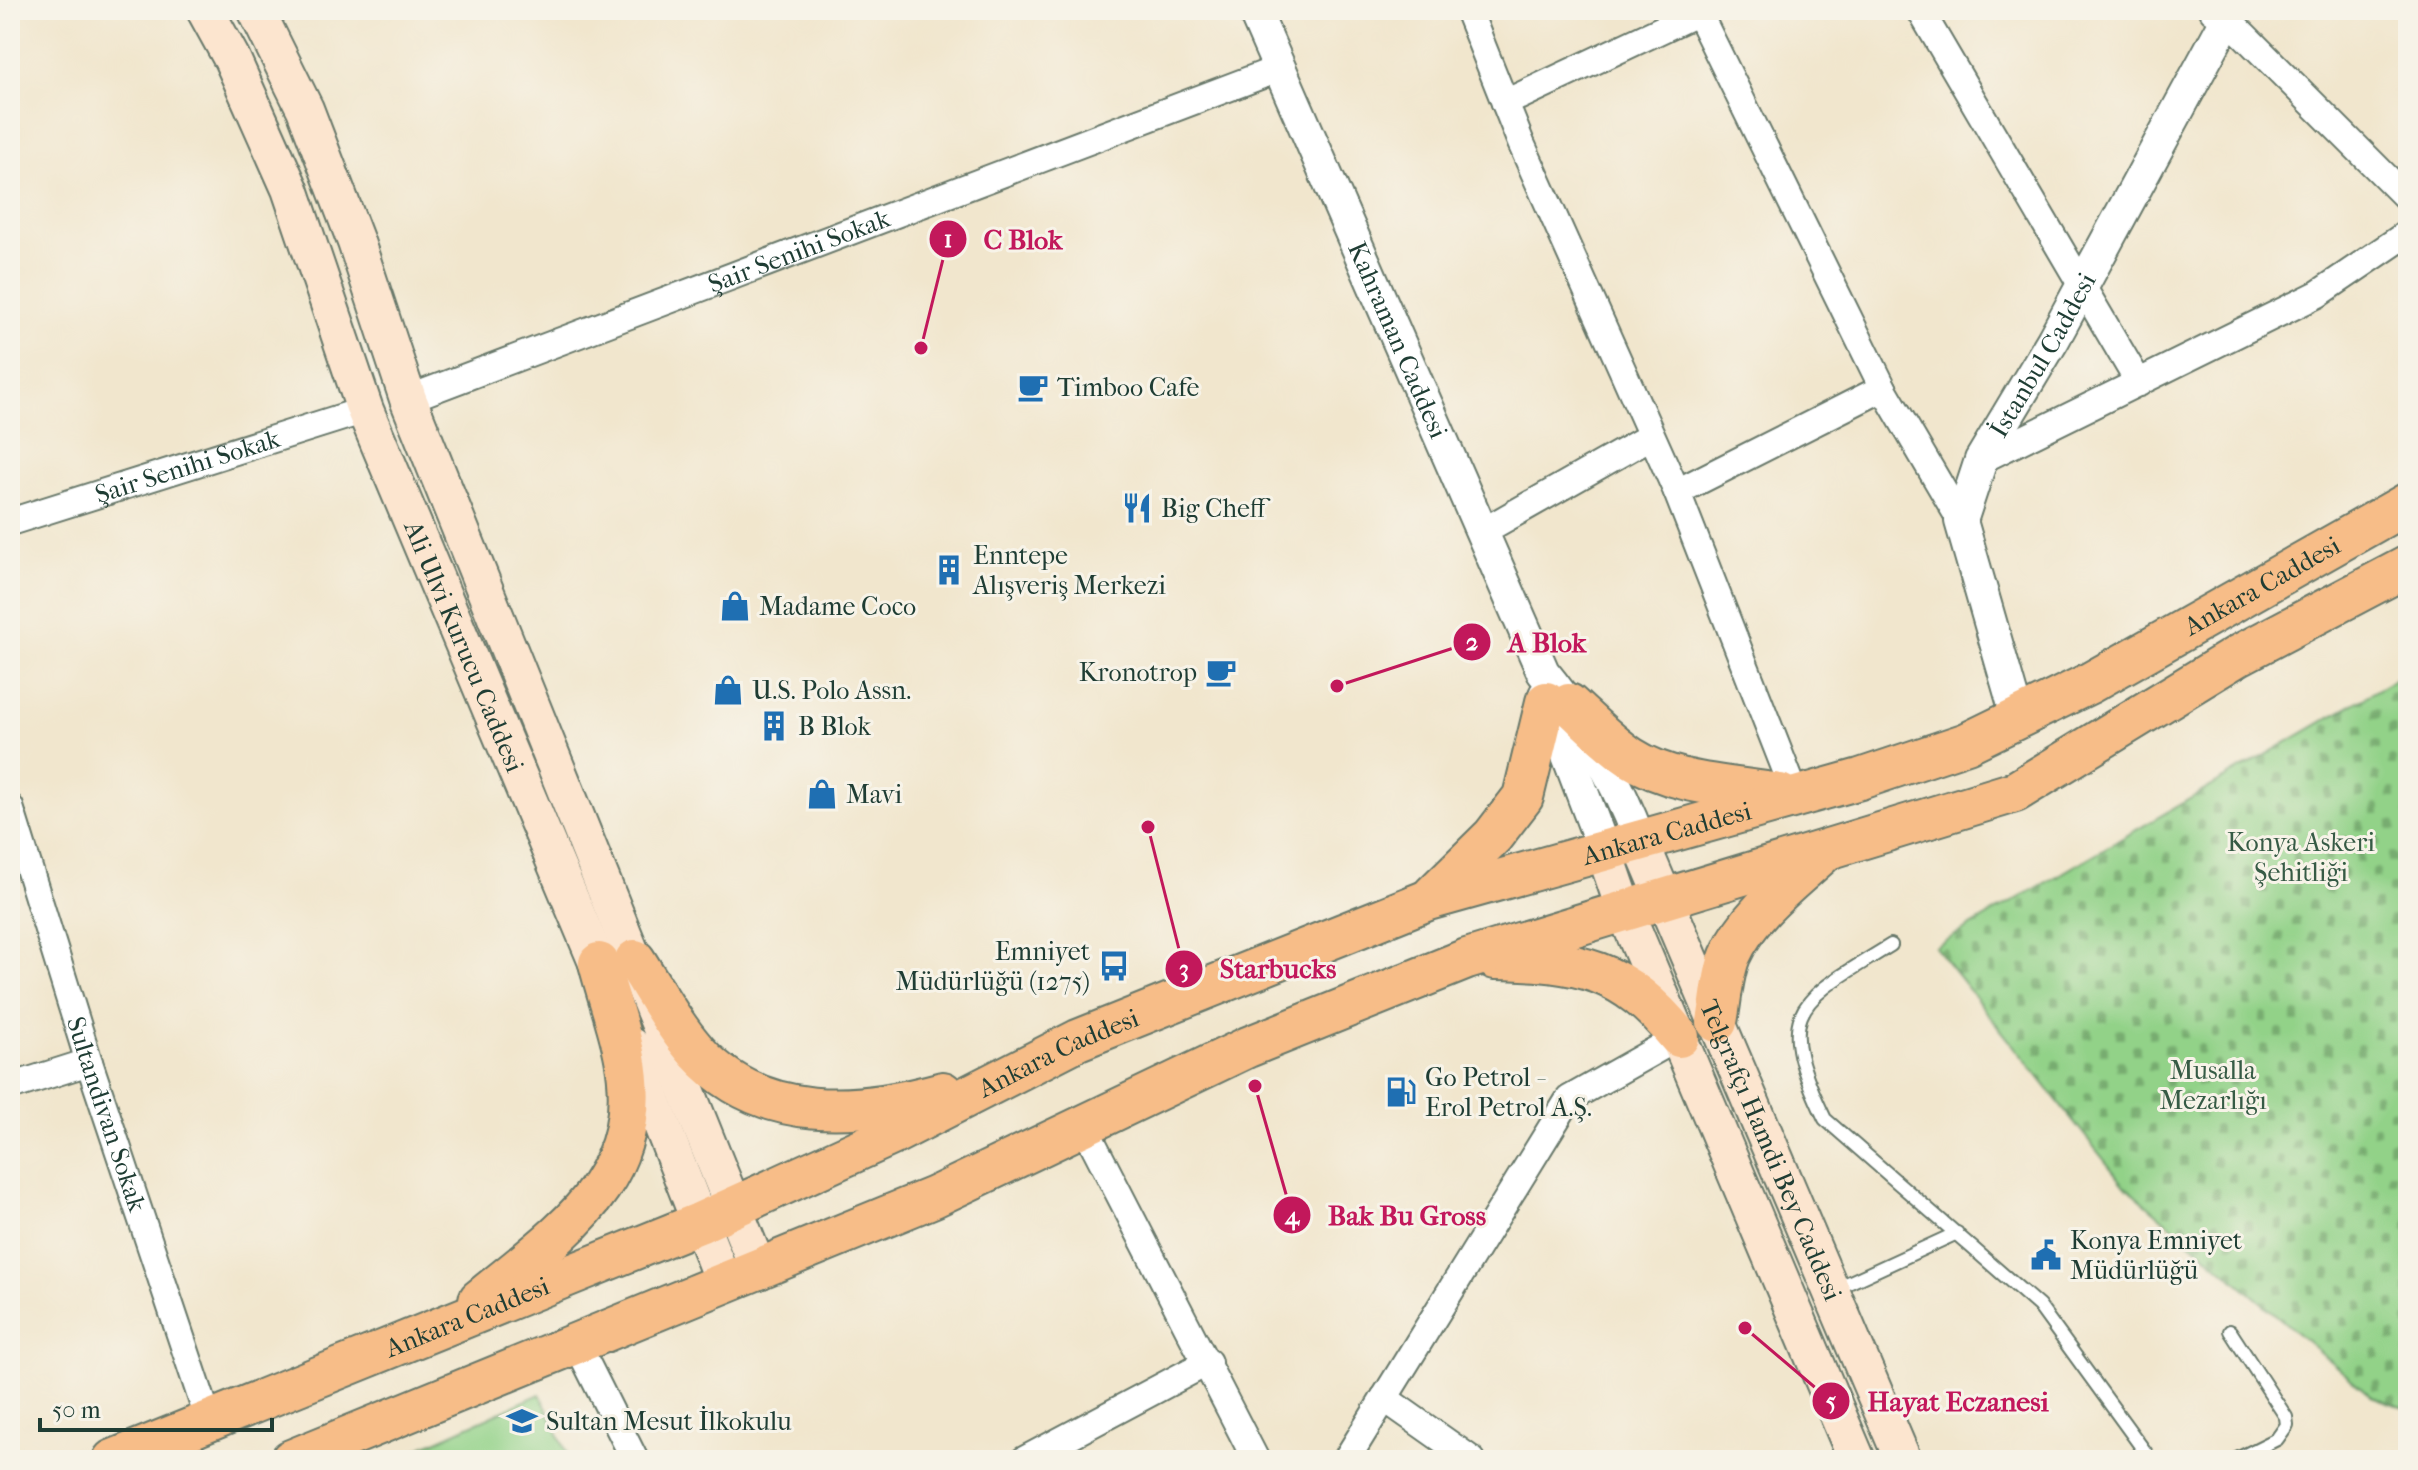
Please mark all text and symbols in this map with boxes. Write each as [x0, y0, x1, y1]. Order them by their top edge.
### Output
street label: Şair Senihi Sokak [704, 202, 895, 299]
callout: C Blok [928, 213, 1079, 265]
text: C Blok [983, 223, 1064, 256]
text: 1 [944, 225, 952, 253]
street label: Kahraman Caddesi [1342, 237, 1455, 443]
street label: İstanbul Caddesi [1982, 267, 2102, 443]
cafe icon: Timboo Cafe [1016, 370, 1050, 404]
place label: Timboo Cafe [1057, 372, 1200, 403]
street label: Şair Senihi Sokak [91, 422, 284, 510]
restaurant icon: Big Cheff [1120, 491, 1154, 525]
place label: Big Cheff [1161, 493, 1271, 524]
street label: Ali Ulvi Kurucu Caddesi [397, 515, 531, 777]
street label: Ankara Caddesi [2178, 529, 2346, 642]
place label: Enntepe Alışveriş Merkezi [972, 540, 1166, 601]
building icon: Enntepe Alışveriş Merkezi [932, 553, 966, 587]
shop icon: Madame Coco [718, 589, 752, 623]
place label: Madame Coco [759, 591, 916, 622]
callout: A Blok [1452, 616, 1602, 668]
text: A Blok [1506, 626, 1588, 659]
text: 2 [1466, 628, 1478, 656]
cafe icon: Kronotrop [1204, 655, 1238, 689]
place label: Kronotrop [1079, 657, 1197, 688]
shop icon: U.S. Polo Assn. [711, 673, 745, 707]
place label: U.S. Polo Assn. [752, 675, 911, 706]
building icon: B Blok [757, 709, 791, 743]
place label: B Blok [798, 711, 871, 742]
shop icon: Mavi [805, 777, 839, 811]
place label: Mavi [846, 779, 902, 810]
street label: Ankara Caddesi [1578, 795, 1755, 872]
park label: Konya Askeri Şehitliği [2227, 827, 2375, 888]
place label: Emniyet Müdürlüğü (1275) [895, 936, 1091, 997]
callout: Starbucks [1164, 943, 1353, 995]
bus stop icon: Emniyet Müdürlüğü (1275) [1097, 949, 1131, 983]
text: Starbucks [1220, 952, 1336, 985]
text: 3 [1179, 955, 1189, 983]
street label: Telgrafçı Hamdi Bey Caddesi [1694, 995, 1849, 1305]
street label: Ankara Caddesi [972, 1002, 1143, 1104]
street label: Sultandivan Sokak [60, 1013, 154, 1216]
park label: Musalla Mezarlığı [2159, 1055, 2267, 1116]
place label: Go Petrol - Erol Petrol A.Ş. [1425, 1062, 1592, 1123]
fuel station icon: Go Petrol - Erol Petrol A.Ş. [1384, 1075, 1418, 1109]
callout: Bak Bu Gross [1272, 1189, 1502, 1241]
text: Bak Bu Gross [1328, 1199, 1486, 1232]
text: 4 [1284, 1202, 1301, 1231]
place label: Konya Emniyet Müdürlüğü [2070, 1225, 2243, 1286]
public building icon: Konya Emniyet Müdürlüğü [2029, 1238, 2063, 1272]
street label: Ankara Caddesi [380, 1270, 554, 1364]
callout: Hayat Eczanesi [1811, 1375, 2064, 1427]
scale bar [40, 1382, 272, 1432]
text: Hayat Eczanesi [1867, 1385, 2049, 1418]
text: 5 [1826, 1387, 1836, 1415]
text: 50 m [52, 1396, 101, 1424]
school or university icon: Sultan Mesut İlkokulu [505, 1404, 539, 1438]
place label: Sultan Mesut İlkokulu [546, 1405, 792, 1437]

